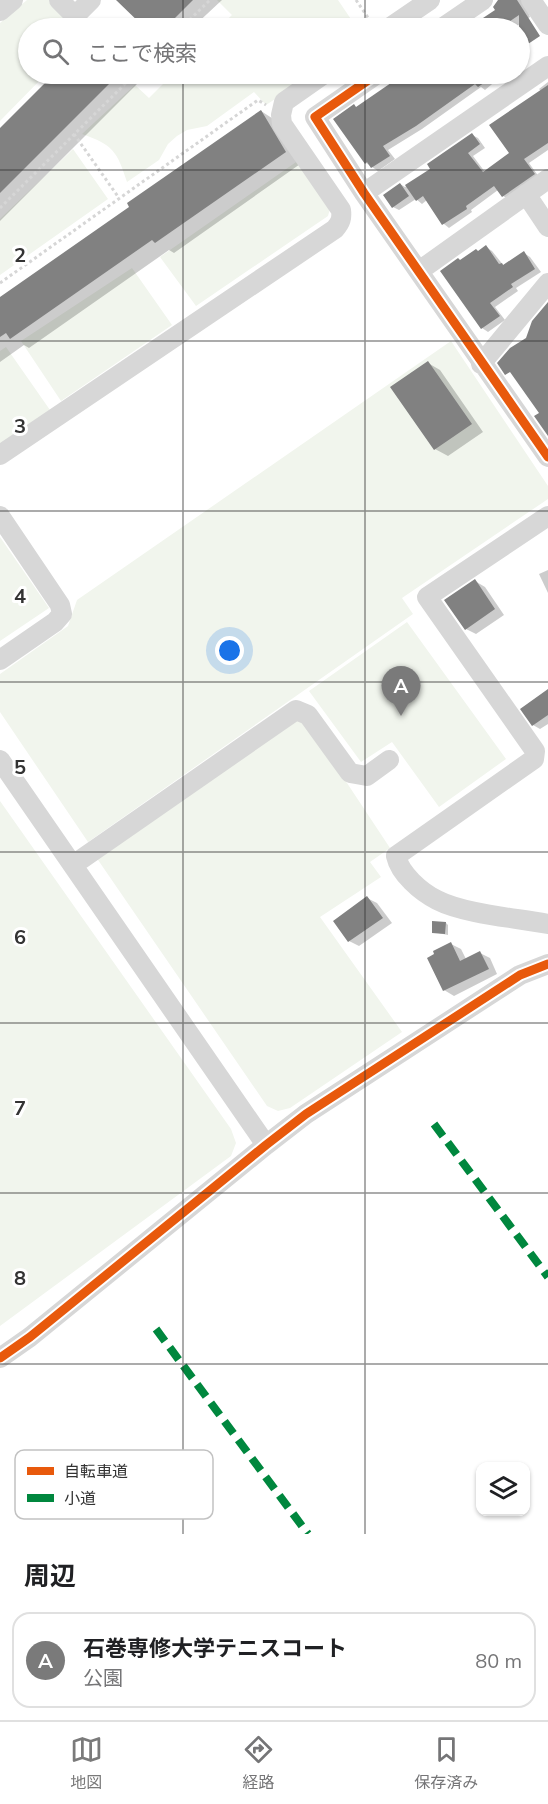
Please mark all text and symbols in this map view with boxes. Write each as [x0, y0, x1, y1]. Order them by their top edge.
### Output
search box [18, 18, 530, 84]
icon: search [39, 35, 72, 68]
text: ここで検索 [87, 39, 197, 67]
text: 2 [14, 242, 26, 267]
text: 3 [14, 413, 26, 438]
text: 4 [14, 583, 26, 608]
your location [215, 636, 244, 665]
pin: A [382, 666, 420, 716]
text: 5 [14, 754, 26, 779]
text: 6 [14, 924, 26, 949]
text: 7 [14, 1095, 26, 1120]
text: 8 [14, 1265, 26, 1290]
legend [15, 1450, 213, 1519]
text: 自転車道 [64, 1461, 128, 1481]
map controls [476, 1462, 530, 1516]
button: layers [476, 1462, 530, 1516]
text: 小道 [64, 1488, 96, 1508]
text: 周辺 [24, 1559, 76, 1592]
text: 石巻専修大学テニスコート [83, 1634, 347, 1662]
text: A [38, 1648, 53, 1673]
text: 80 m [475, 1648, 522, 1673]
text: 公園 [83, 1665, 123, 1690]
tab: 地図 [70, 1733, 103, 1793]
tab: 経路 [242, 1733, 275, 1793]
tab: 保存済み [414, 1733, 478, 1793]

